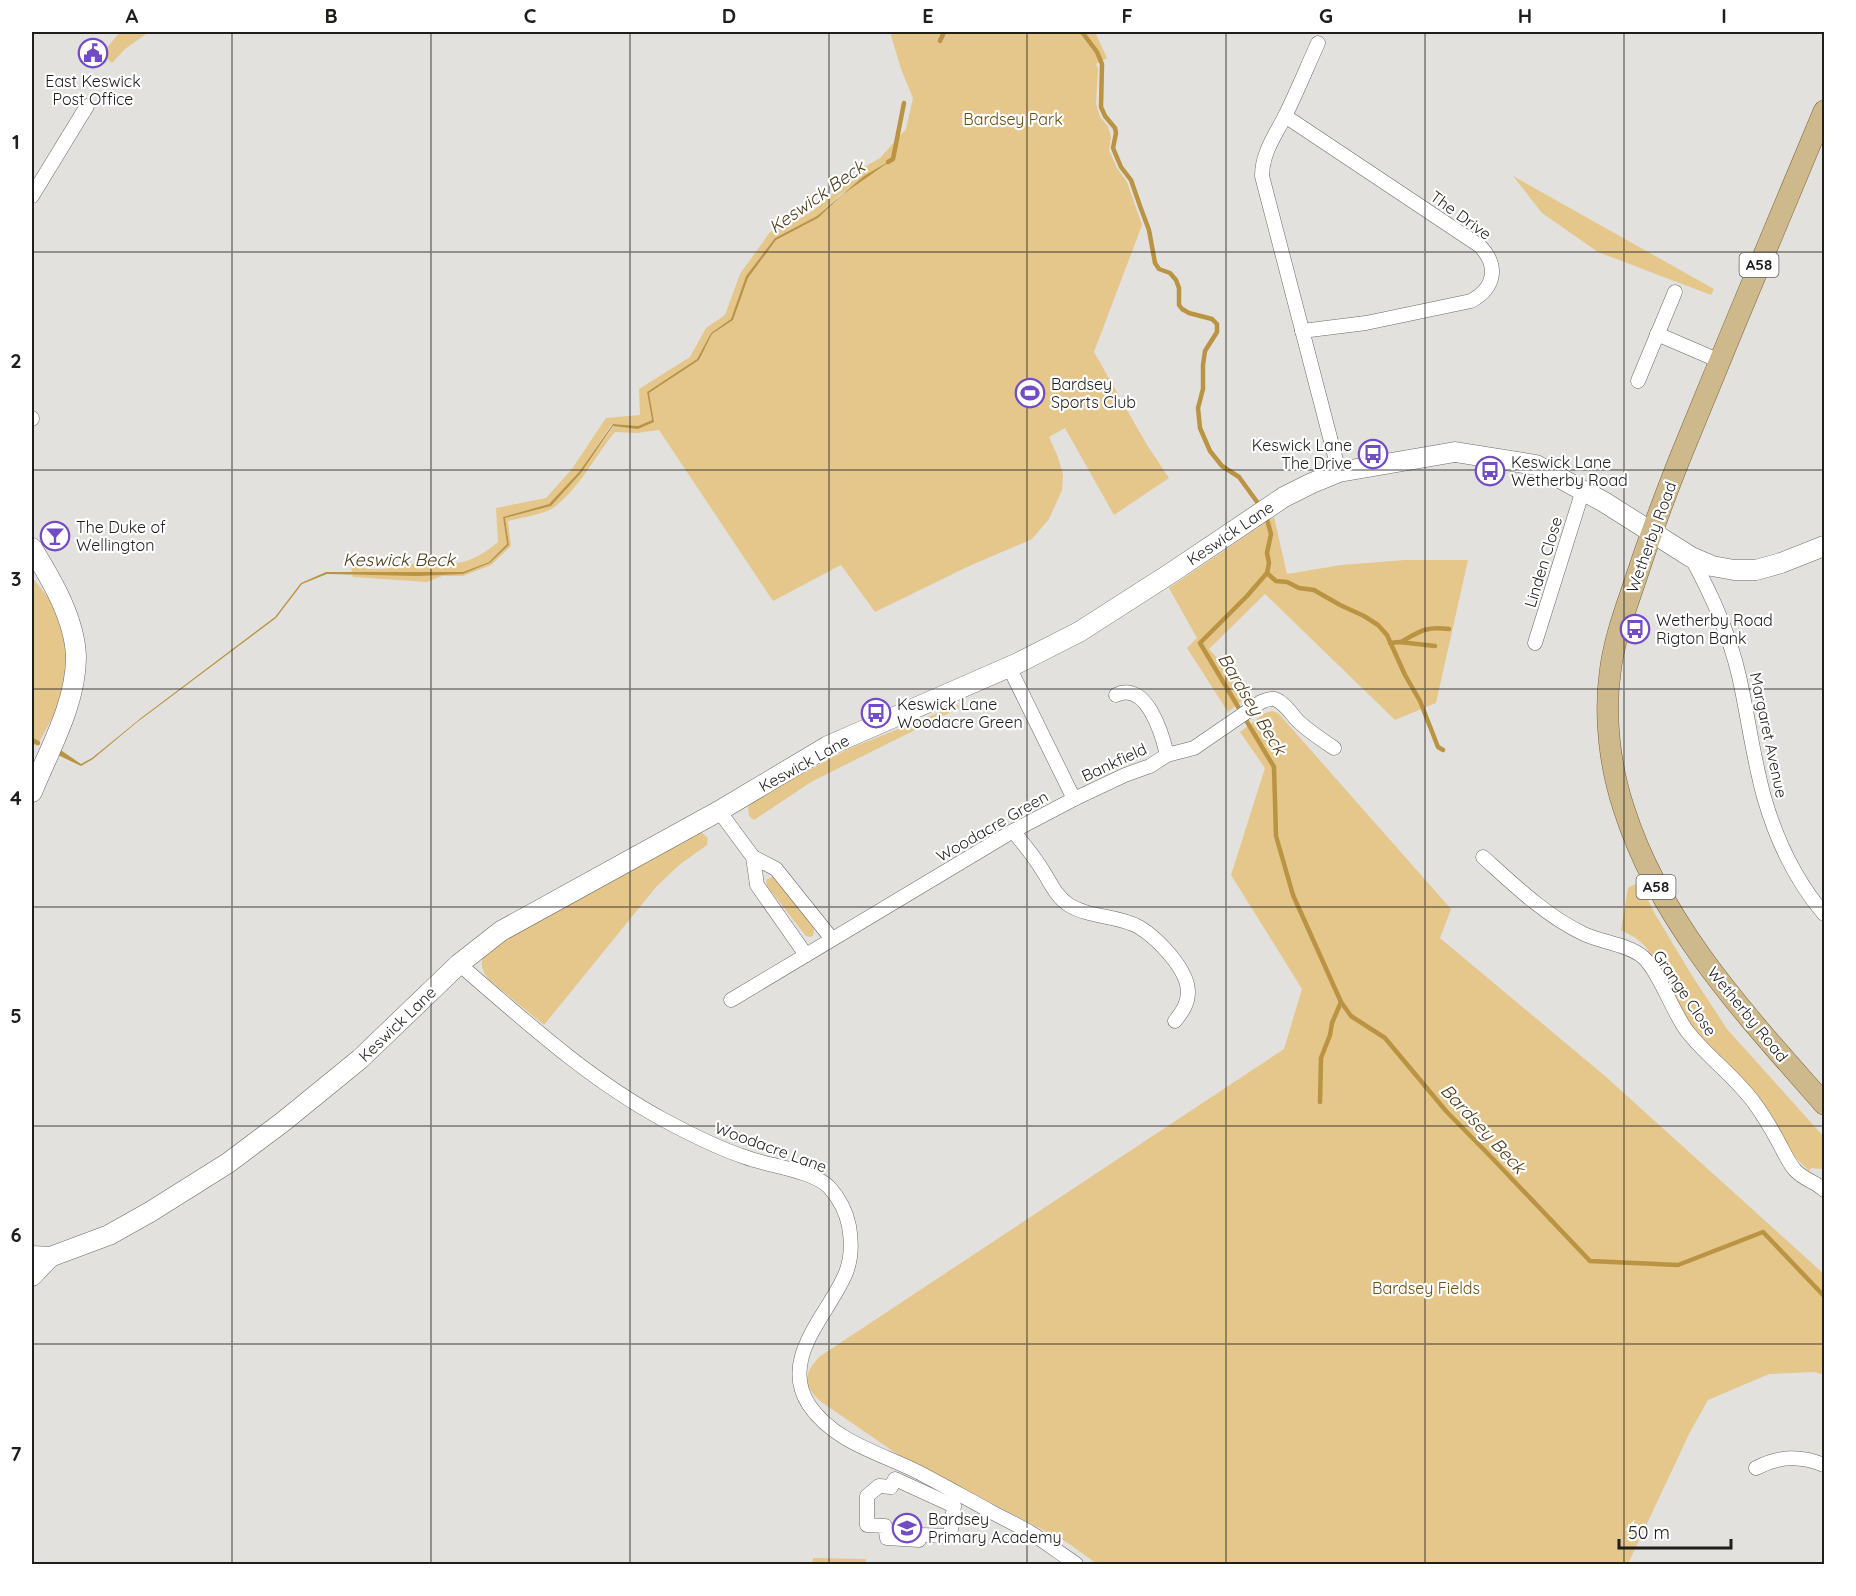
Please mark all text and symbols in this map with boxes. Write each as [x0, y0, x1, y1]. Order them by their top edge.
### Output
text: A [126, 3, 139, 28]
text: B [324, 3, 338, 28]
text: C [524, 3, 537, 28]
text: D [722, 3, 736, 28]
text: E [922, 3, 934, 28]
text: F [1121, 3, 1133, 28]
text: G [1319, 3, 1333, 28]
text: H [1518, 3, 1532, 28]
text: I [1721, 3, 1727, 28]
public building icon: East Keswick Post Office [77, 37, 109, 69]
place label: East Keswick Post Office [45, 71, 141, 109]
park label: Bardsey Park [963, 109, 1063, 129]
text: 1 [12, 129, 20, 154]
water label: Keswick Beck [764, 154, 870, 238]
street label: The Drive [1427, 186, 1495, 244]
road number: A58 [1740, 253, 1778, 277]
text: 2 [10, 348, 22, 373]
place label: Bardsey Sports Club [1051, 374, 1136, 412]
sports icon: Bardsey Sports Club [1014, 377, 1046, 409]
place label: Keswick Lane The Drive [1252, 435, 1352, 473]
bus stop icon: Keswick Lane The Drive [1357, 438, 1389, 470]
place label: Keswick Lane Wetherby Road [1511, 452, 1628, 490]
bus stop icon: Keswick Lane Wetherby Road [1474, 455, 1506, 487]
street label: Wetherby Road [1622, 479, 1680, 595]
street label: Keswick Lane [1183, 497, 1277, 569]
street label: Linden Close [1520, 514, 1566, 610]
place label: The Duke of Wellington [76, 517, 166, 555]
bar icon: The Duke of Wellington [39, 520, 71, 552]
water label: Keswick Beck [343, 548, 457, 571]
text: 3 [11, 566, 21, 591]
place label: Wetherby Road Rigton Bank [1656, 610, 1773, 648]
bus stop icon: Wetherby Road Rigton Bank [1619, 613, 1651, 645]
water label: Bardsey Beck [1213, 649, 1292, 760]
street label: Margaret Avenue [1746, 670, 1792, 800]
place label: Keswick Lane Woodacre Green [897, 694, 1023, 732]
bus stop icon: Keswick Lane Woodacre Green [860, 697, 892, 729]
street label: Keswick Lane [755, 730, 853, 796]
street label: Bankfield [1078, 738, 1150, 786]
text: 4 [10, 785, 22, 810]
street label: Woodacre Green [933, 786, 1051, 866]
road number: A58 [1636, 875, 1676, 899]
street label: Grange Close [1649, 946, 1721, 1040]
street label: Wetherby Road [1703, 962, 1793, 1066]
street label: Keswick Lane [354, 982, 440, 1066]
text: 5 [10, 1003, 22, 1028]
water label: Bardsey Beck [1436, 1079, 1532, 1179]
street label: Woodacre Lane [712, 1117, 830, 1177]
text: 6 [10, 1222, 22, 1247]
park label: Bardsey Fields [1372, 1278, 1480, 1298]
text: 7 [11, 1441, 22, 1466]
place label: Bardsey Primary Academy [928, 1509, 1062, 1547]
school or university icon: Bardsey Primary Academy [891, 1512, 923, 1544]
scale bar [1619, 1512, 1732, 1550]
text: 50 m [1628, 1521, 1670, 1544]

